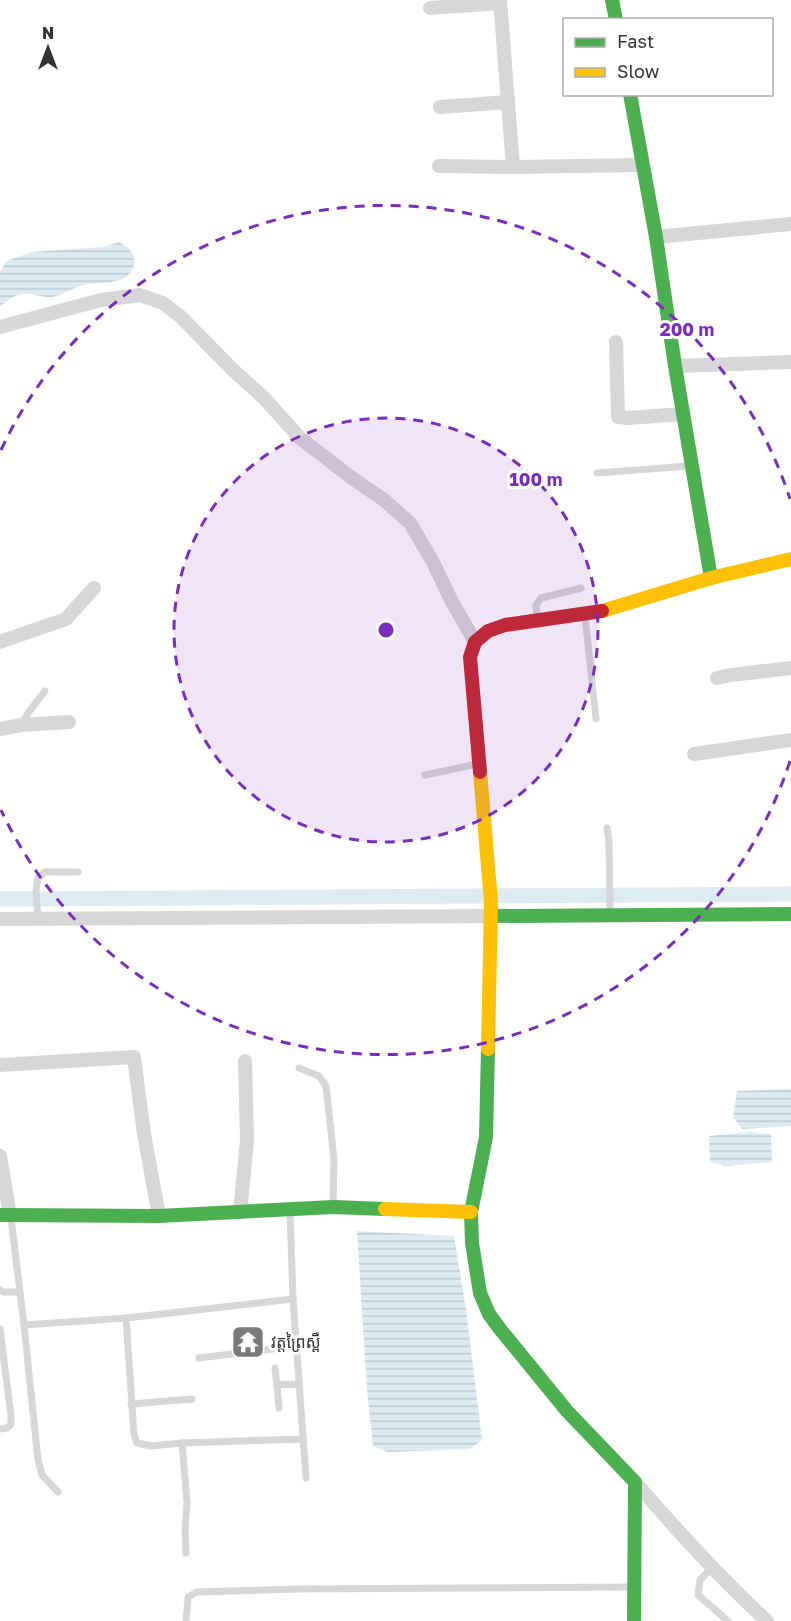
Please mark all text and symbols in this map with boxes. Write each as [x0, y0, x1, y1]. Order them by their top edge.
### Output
north arrow [18, 18, 78, 78]
legend [563, 18, 773, 96]
text: N [42, 23, 54, 43]
text: Fast [617, 30, 654, 52]
text: Slow [617, 60, 660, 82]
text: 200 m [660, 318, 714, 340]
text: 100 m [510, 468, 562, 490]
centre of rings [376, 620, 396, 640]
temple icon: វត្តព្រៃស្ពឺ [230, 1324, 266, 1360]
place label: វត្តព្រៃស្ពឺ [271, 1332, 321, 1352]

